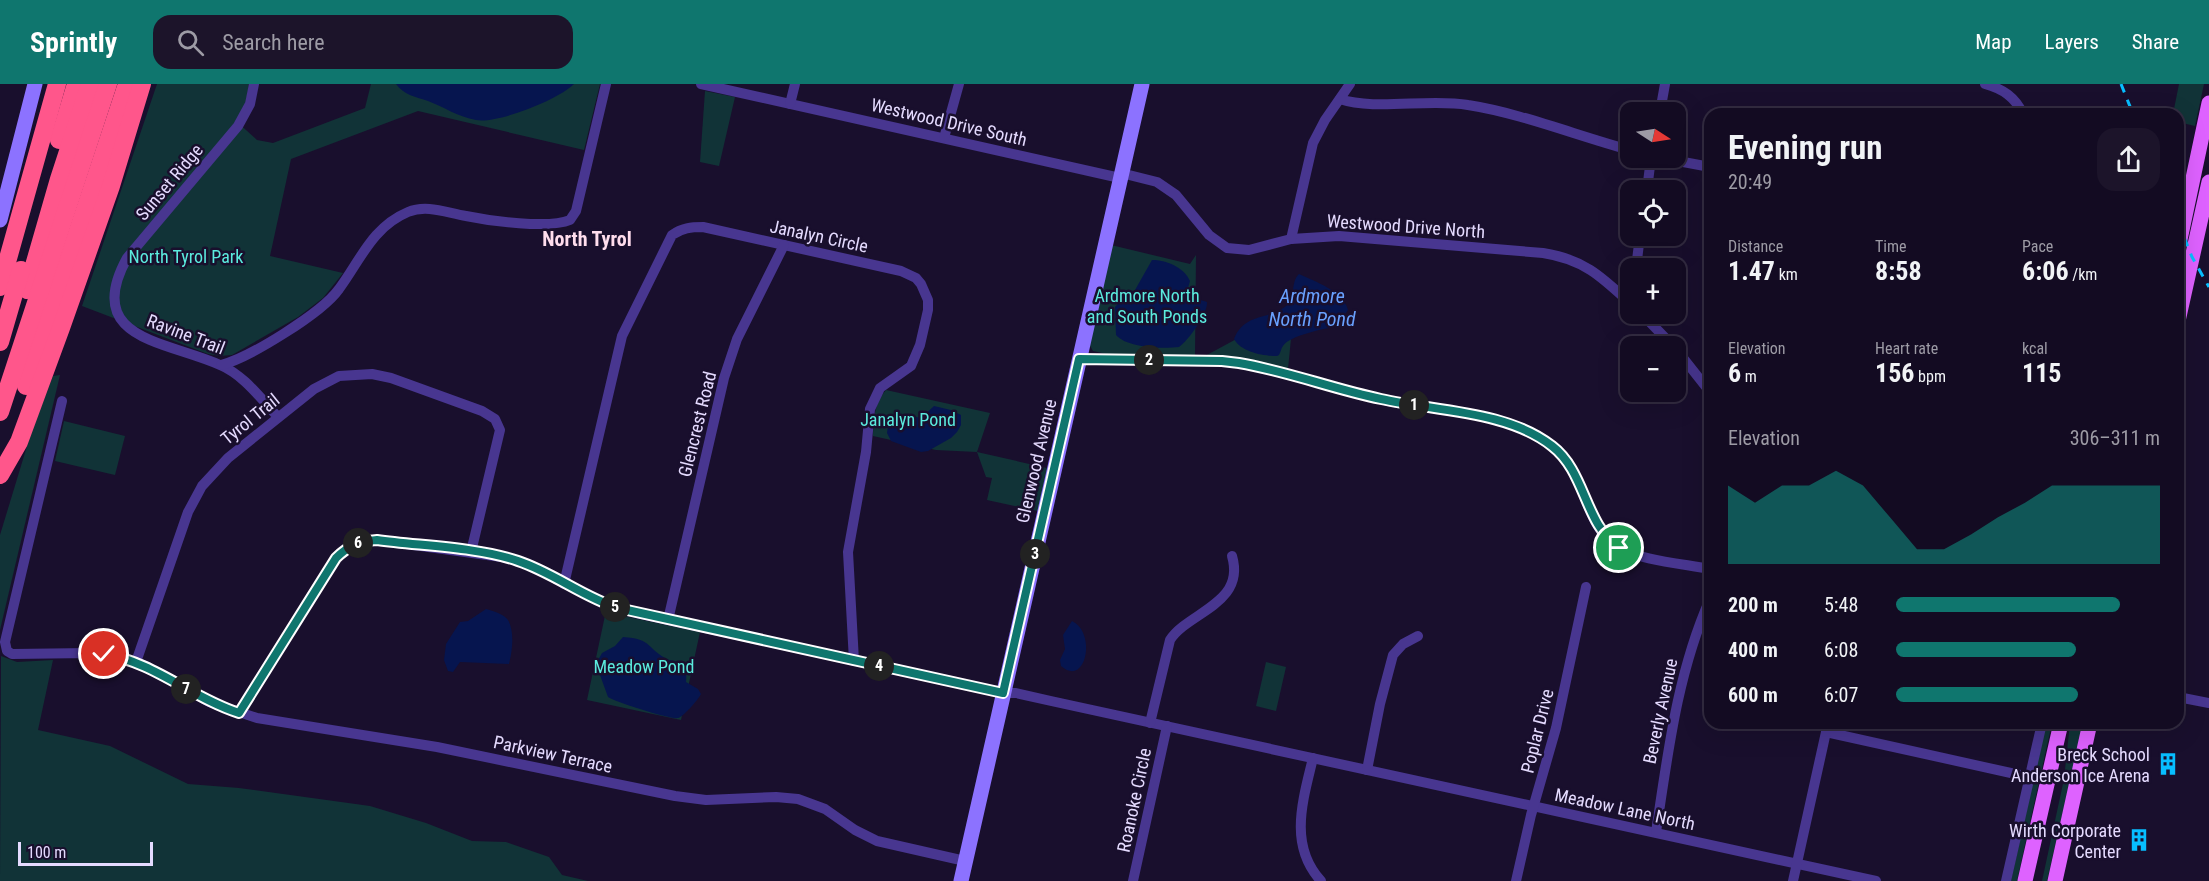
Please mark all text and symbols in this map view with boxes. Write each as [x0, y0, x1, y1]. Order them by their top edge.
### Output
search box [153, 15, 573, 69]
text: Sprintly [30, 26, 117, 59]
icon: search [174, 26, 207, 59]
text: Search here [222, 30, 325, 55]
text: Map [1975, 30, 2012, 54]
text: Layers [2045, 30, 2099, 54]
text: Share [2132, 30, 2179, 54]
street label: Westwood Drive South [869, 94, 1029, 150]
north arrow [1620, 102, 1686, 168]
map controls [1620, 102, 1686, 402]
text: Evening run [1728, 128, 1883, 167]
button: share [2097, 128, 2160, 191]
street label: Sunset Ridge [131, 140, 207, 224]
text: 20:49 [1728, 170, 1772, 194]
button: locate [1620, 180, 1686, 246]
street label: Westwood Drive North [1326, 210, 1486, 242]
street label: Janalyn Circle [768, 215, 870, 257]
district label: North Tyrol [542, 227, 632, 251]
text: Distance [1728, 237, 1783, 256]
text: Time [1875, 237, 1907, 256]
text: Pace [2022, 237, 2053, 256]
park label: North Tyrol Park [129, 246, 243, 267]
text: 1.47 [1728, 256, 1775, 286]
text: 8:58 [1875, 256, 1922, 286]
text: 6:06 [2022, 256, 2069, 286]
button: + [1620, 258, 1686, 324]
text: km [1775, 265, 1798, 284]
text: /km [2069, 265, 2097, 284]
water label: Ardmore North Pond [1268, 284, 1356, 331]
park label: Ardmore North and South Ponds [1087, 285, 1207, 327]
street label: Ravine Trail [144, 310, 228, 358]
button: − [1620, 336, 1686, 402]
text: Elevation [1728, 339, 1786, 358]
text: Heart rate [1875, 339, 1938, 358]
text: kcal [2022, 339, 2048, 358]
pin: 2 [1134, 345, 1164, 375]
text: 2 [1145, 350, 1153, 369]
text: 6 [1728, 358, 1741, 388]
text: 156 [1875, 358, 1914, 388]
text: 115 [2022, 358, 2061, 388]
text: m [1741, 367, 1757, 386]
text: bpm [1914, 367, 1946, 386]
street label: Glencrest Road [674, 369, 720, 479]
street label: Tyrol Trail [216, 389, 284, 449]
pin: 1 [1399, 390, 1429, 420]
text: 1 [1410, 395, 1418, 414]
street label: Glenwood Avenue [1012, 397, 1060, 525]
park label: Janalyn Pond [860, 409, 956, 430]
text: Elevation [1728, 426, 1800, 450]
text: 306–311 m [2070, 426, 2160, 450]
pin [1593, 522, 1644, 573]
pin: 6 [343, 528, 373, 558]
icon: arrive [1602, 531, 1635, 564]
text: 6 [354, 533, 362, 552]
pin: 3 [1020, 539, 1050, 569]
text: 3 [1031, 544, 1039, 563]
pin: 5 [600, 592, 630, 622]
text: 200 m [1728, 593, 1778, 617]
text: 5:48 [1824, 593, 1858, 617]
text: 5 [611, 597, 619, 616]
pin [78, 628, 129, 679]
icon: check [87, 637, 120, 670]
text: 400 m [1728, 638, 1778, 662]
text: 6:08 [1824, 638, 1858, 662]
pin: 4 [864, 651, 894, 681]
park label: Meadow Pond [594, 656, 695, 677]
text: 4 [875, 656, 883, 675]
street label: Beverly Avenue [1639, 656, 1681, 766]
pin: 7 [171, 674, 201, 704]
text: 7 [182, 679, 190, 698]
text: 600 m [1728, 683, 1778, 707]
text: 6:07 [1824, 683, 1858, 707]
street label: Poplar Drive [1516, 687, 1558, 775]
street label: Parkview Terrace [492, 731, 614, 777]
place label: Breck School Anderson Ice Arena [2011, 744, 2150, 786]
street label: Roanoke Circle [1113, 746, 1155, 854]
building icon: Breck School Anderson Ice Arena [2155, 751, 2181, 777]
street label: Meadow Lane North [1553, 784, 1697, 834]
place label: Wirth Corporate Center [2009, 820, 2122, 862]
building icon: Wirth Corporate Center [2126, 827, 2152, 853]
scale bar [18, 839, 153, 866]
text: 100 m [27, 843, 66, 862]

